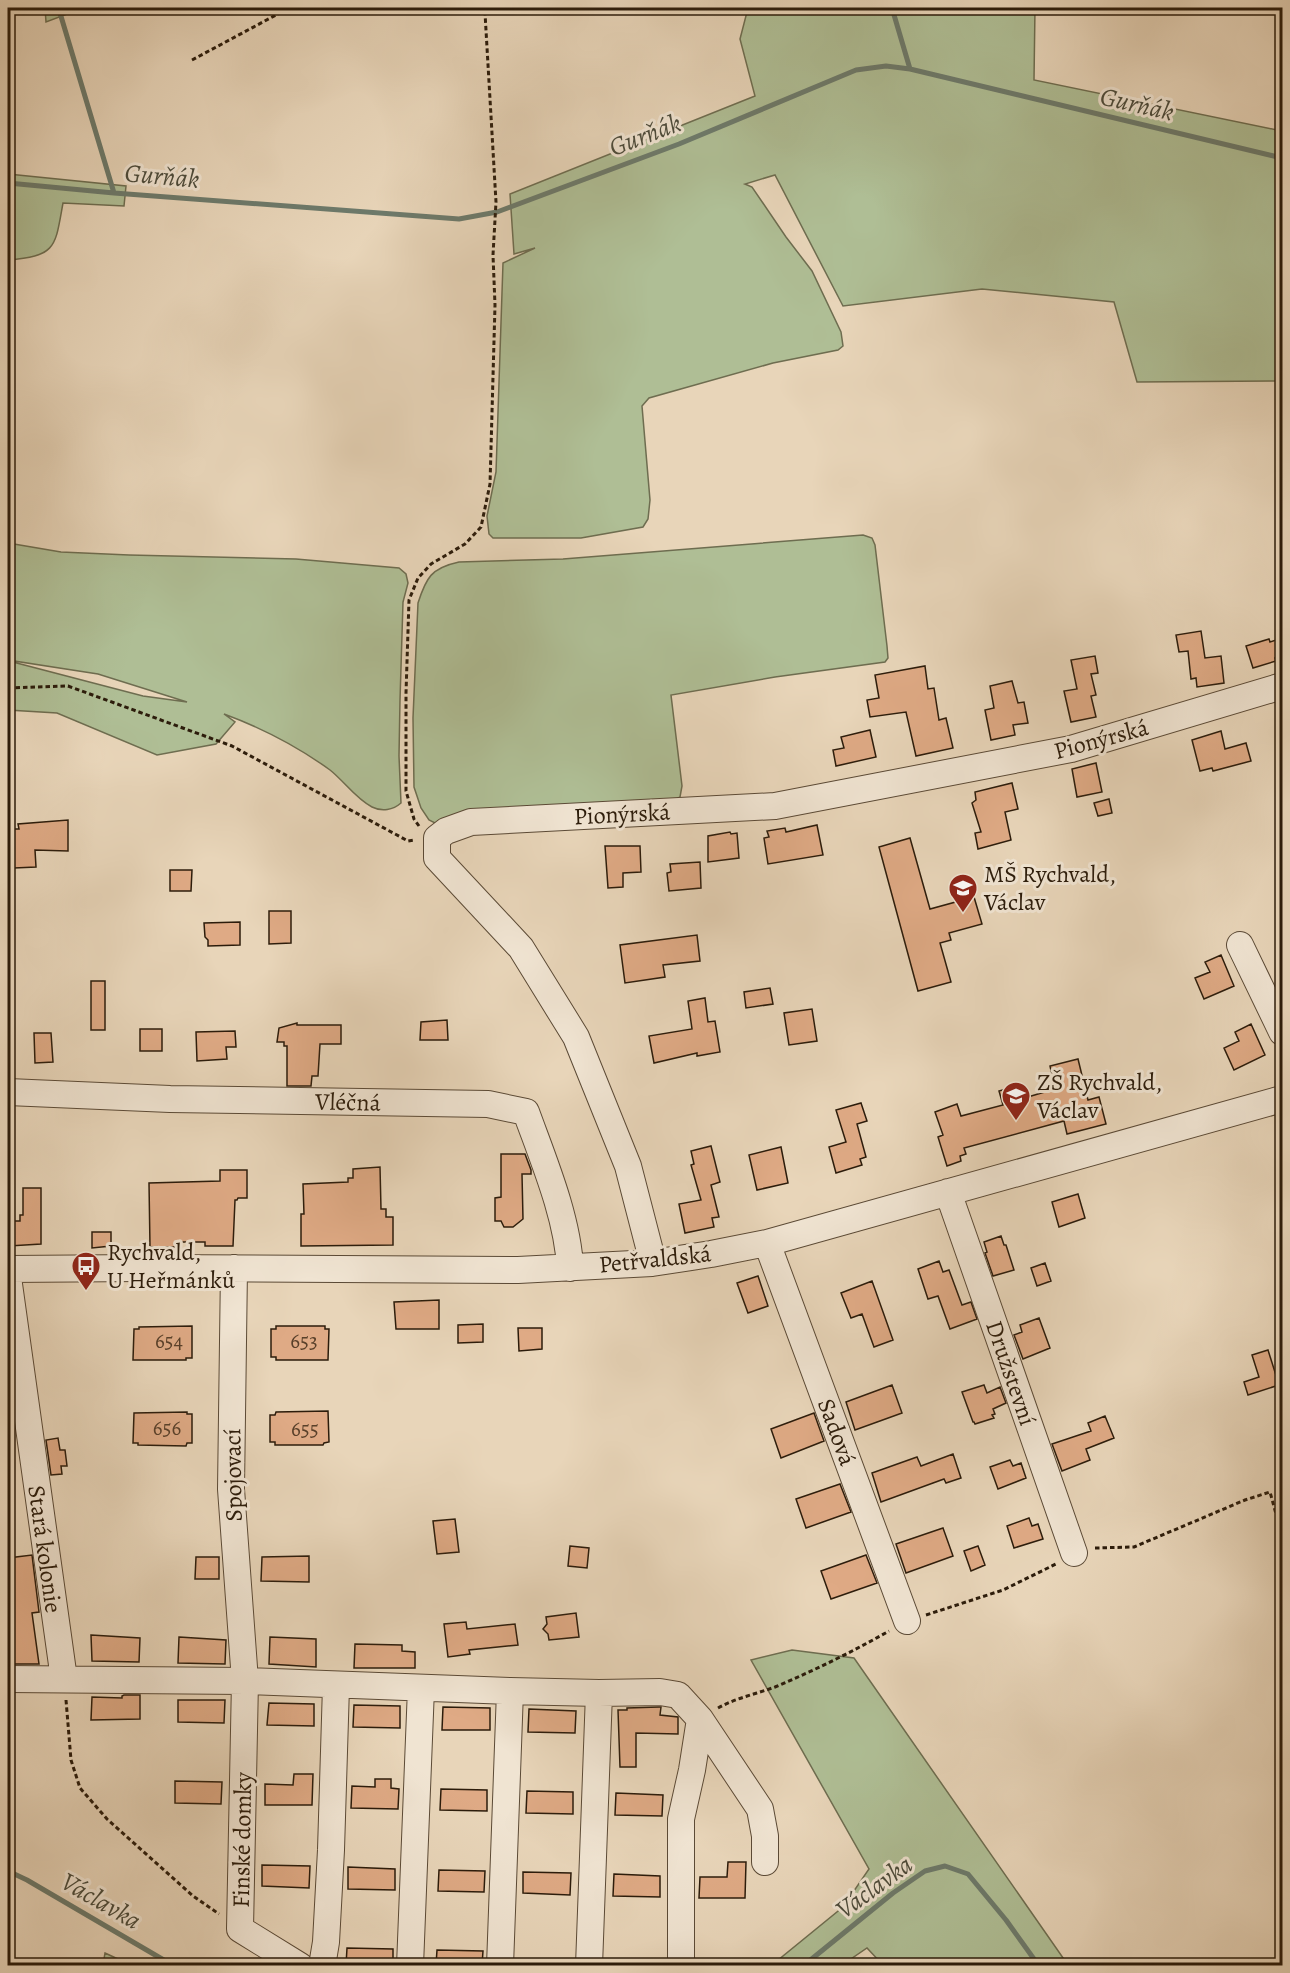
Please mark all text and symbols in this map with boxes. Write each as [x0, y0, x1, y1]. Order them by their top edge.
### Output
water label: Gurňák [1097, 79, 1177, 129]
water label: Gurňák [604, 105, 686, 165]
water label: Gurňák [123, 155, 201, 197]
street label: Pionýrská [1050, 711, 1153, 767]
street label: Pionýrská [573, 795, 672, 833]
place label: MŠ Rychvald, Václav [983, 858, 1116, 918]
school or university icon: MŠ Rychvald, Václav [947, 872, 979, 914]
place label: ZŠ Rychvald, Václav [1036, 1066, 1162, 1126]
school or university icon: ZŠ Rychvald, Václav [1000, 1080, 1032, 1122]
street label: Vléčná [314, 1085, 382, 1119]
place label: Rychvald, U Heřmánků [107, 1236, 235, 1296]
street label: Petřvaldská [597, 1237, 714, 1281]
bus stop icon: Rychvald, U Heřmánků [70, 1250, 102, 1292]
street label: Družstevní [978, 1316, 1044, 1430]
house number: 654 [155, 1327, 183, 1355]
house number: 653 [290, 1327, 318, 1355]
street label: Sadová [810, 1394, 864, 1471]
house number: 656 [153, 1414, 182, 1442]
house number: 655 [291, 1415, 319, 1443]
street label: Spojovací [216, 1428, 250, 1522]
street label: Stará kolonie [20, 1483, 70, 1615]
street label: Finské domky [225, 1772, 259, 1908]
water label: Václavka [829, 1847, 919, 1927]
water label: Václavka [55, 1864, 147, 1938]

